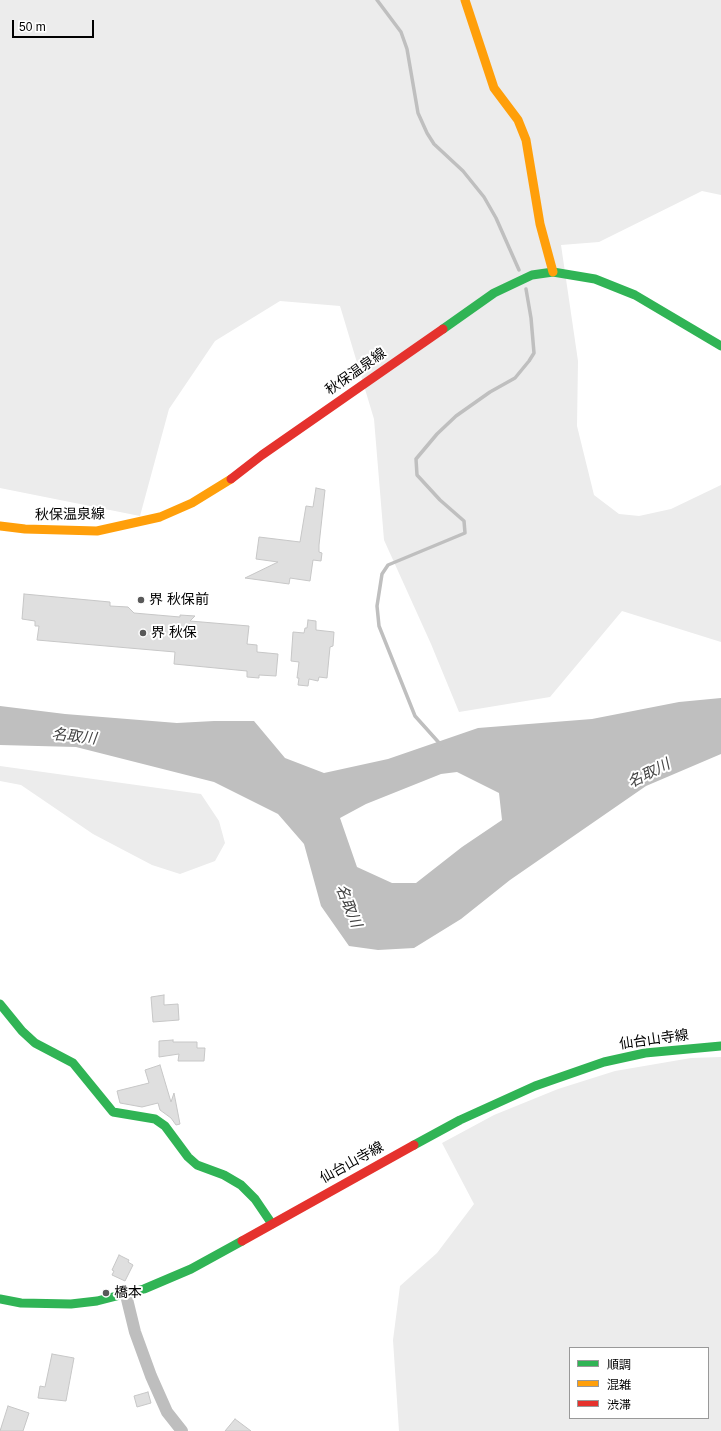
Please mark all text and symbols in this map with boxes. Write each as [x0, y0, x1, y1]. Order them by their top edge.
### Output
scale bar [14, 12, 96, 38]
text: 50 m [19, 20, 46, 34]
street label: 秋保温泉線 [323, 345, 389, 399]
street label: 秋保温泉線 [35, 506, 105, 524]
place label: 界 秋保前 [149, 592, 209, 608]
marker: 界 秋保前 [136, 595, 146, 605]
place label: 界 秋保 [151, 625, 197, 641]
marker: 界 秋保 [138, 628, 148, 638]
water label: 名取川 [51, 726, 97, 748]
water label: 名取川 [625, 756, 673, 792]
water label: 名取川 [331, 882, 365, 930]
street label: 仙台山寺線 [618, 1027, 690, 1053]
street label: 仙台山寺線 [317, 1139, 387, 1187]
place label: 橋本 [114, 1285, 142, 1301]
marker: 橋本 [101, 1288, 111, 1298]
legend [569, 1347, 709, 1419]
text: 順調 [607, 1358, 631, 1372]
text: 混雑 [607, 1378, 631, 1392]
text: 渋滞 [607, 1398, 631, 1412]

